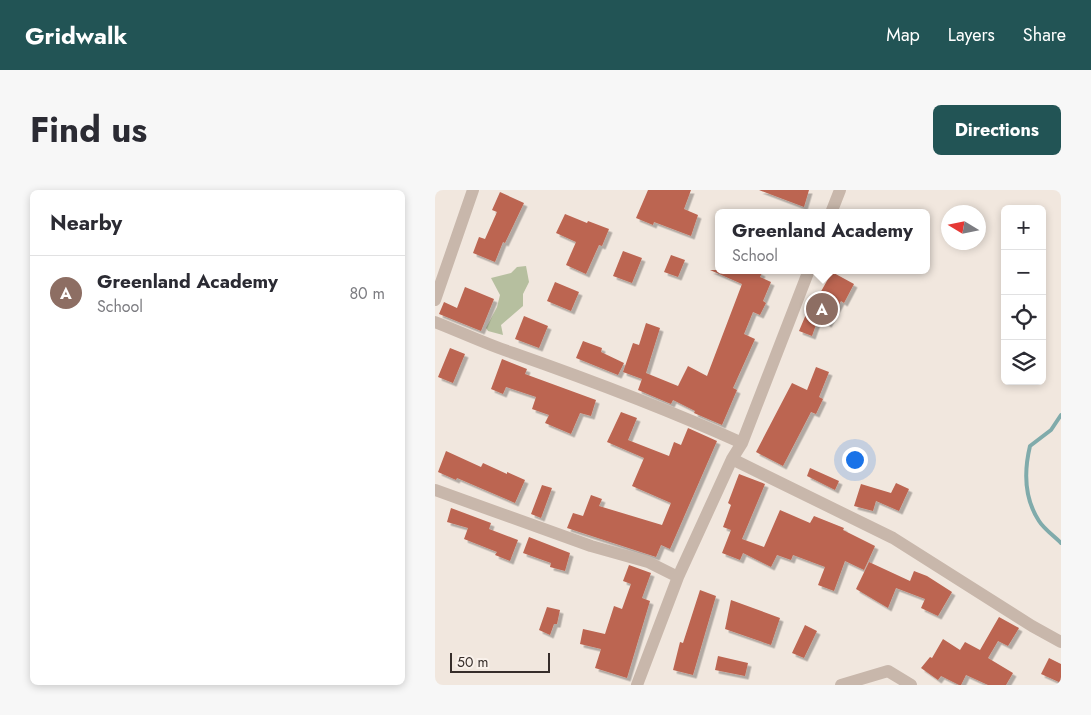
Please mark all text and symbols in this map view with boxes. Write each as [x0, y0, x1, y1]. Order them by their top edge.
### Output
text: Gridwalk [25, 18, 127, 53]
text: Map [886, 22, 920, 48]
text: Layers [948, 22, 995, 48]
text: Share [1023, 22, 1066, 48]
text: Find us [30, 105, 147, 155]
button: Directions [933, 105, 1061, 155]
north arrow [941, 205, 986, 250]
map controls [1001, 205, 1046, 385]
button: + [1001, 205, 1046, 250]
text: Nearby [50, 208, 122, 238]
popup [715, 209, 930, 274]
text: Greenland Academy [732, 217, 913, 244]
text: School [732, 244, 778, 267]
button: − [1001, 250, 1046, 295]
text: Greenland Academy [97, 268, 278, 295]
text: A [60, 282, 72, 305]
text: 80 m [349, 282, 385, 305]
pin: A [806, 290, 838, 328]
text: School [97, 295, 143, 318]
button: locate [1001, 295, 1046, 340]
button: layers [1001, 340, 1046, 385]
your location [842, 447, 868, 473]
scale bar [450, 650, 550, 673]
text: 50 m [457, 652, 488, 672]

